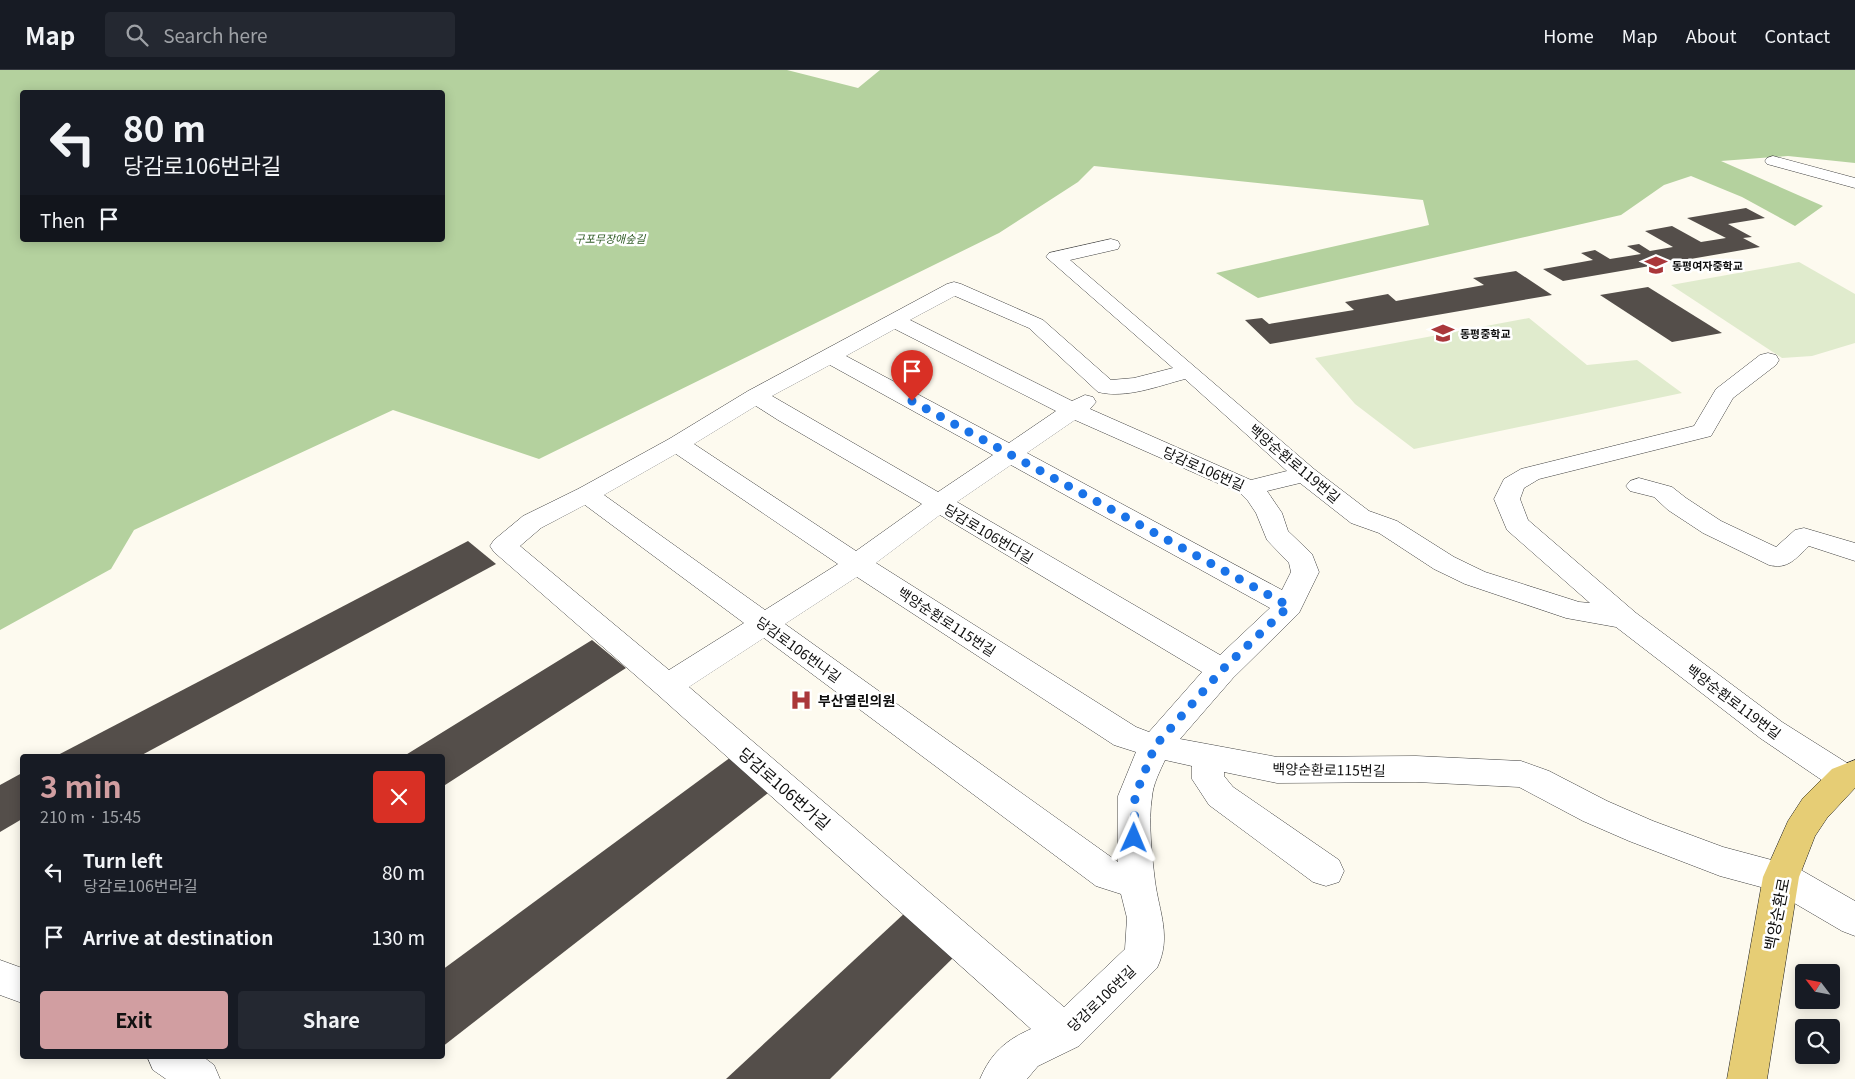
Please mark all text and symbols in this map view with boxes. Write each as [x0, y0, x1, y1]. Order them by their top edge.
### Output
search box [105, 12, 455, 57]
text: Map [25, 17, 75, 52]
icon: search [123, 21, 151, 49]
text: Search here [163, 21, 268, 48]
text: Home [1543, 22, 1594, 48]
text: Map [1622, 22, 1658, 48]
text: About [1686, 22, 1736, 48]
text: Contact [1764, 22, 1830, 48]
text: 80 m [123, 101, 206, 152]
icon: left [40, 110, 105, 175]
text: 당감로106번라길 [123, 148, 281, 180]
icon: arrive [95, 205, 123, 233]
text: Then [40, 206, 85, 233]
park label: 구포무장애숲길 [575, 230, 646, 246]
school or university icon: 동평여자중학교 [1643, 252, 1669, 278]
place label: 동평여자중학교 [1672, 257, 1743, 273]
school or university icon: 동평중학교 [1430, 320, 1456, 346]
place label: 동평중학교 [1460, 325, 1511, 341]
pin [891, 350, 933, 401]
icon: arrive [898, 357, 926, 385]
street label: 백양순환로119번길 [1245, 419, 1345, 507]
street label: 당감로106번길 [1160, 441, 1248, 495]
street label: 당감로106번다길 [941, 499, 1037, 567]
street label: 백양순환로115번길 [894, 582, 1000, 660]
street label: 당감로106번나길 [752, 611, 846, 687]
street label: 백양순환로119번길 [1683, 659, 1785, 743]
hospital icon: 부산열린의원 [788, 687, 814, 713]
place label: 부산열린의원 [818, 690, 895, 710]
street label: 당감로106번가길 [734, 741, 836, 835]
street label: 백양순환로115번길 [1272, 758, 1386, 780]
text: 3 min [40, 763, 122, 807]
button: close [373, 771, 425, 823]
text: 210 m · 15:45 [40, 804, 141, 828]
position arrow [1107, 811, 1159, 863]
text: Turn left [83, 846, 163, 873]
icon: left [40, 858, 68, 886]
text: 80 m [382, 858, 425, 885]
text: 당감로106번라길 [83, 873, 198, 897]
street label: 백양순환로 [1757, 875, 1795, 952]
icon: arrive [40, 923, 68, 951]
text: Arrive at destination [83, 923, 273, 950]
text: 130 m [372, 923, 425, 950]
street label: 당감로106번길 [1063, 960, 1139, 1036]
north arrow [1795, 964, 1840, 1009]
map controls [1795, 964, 1840, 1064]
button: Exit [40, 991, 228, 1049]
button: Share [238, 991, 425, 1049]
button: search [1795, 1019, 1840, 1064]

